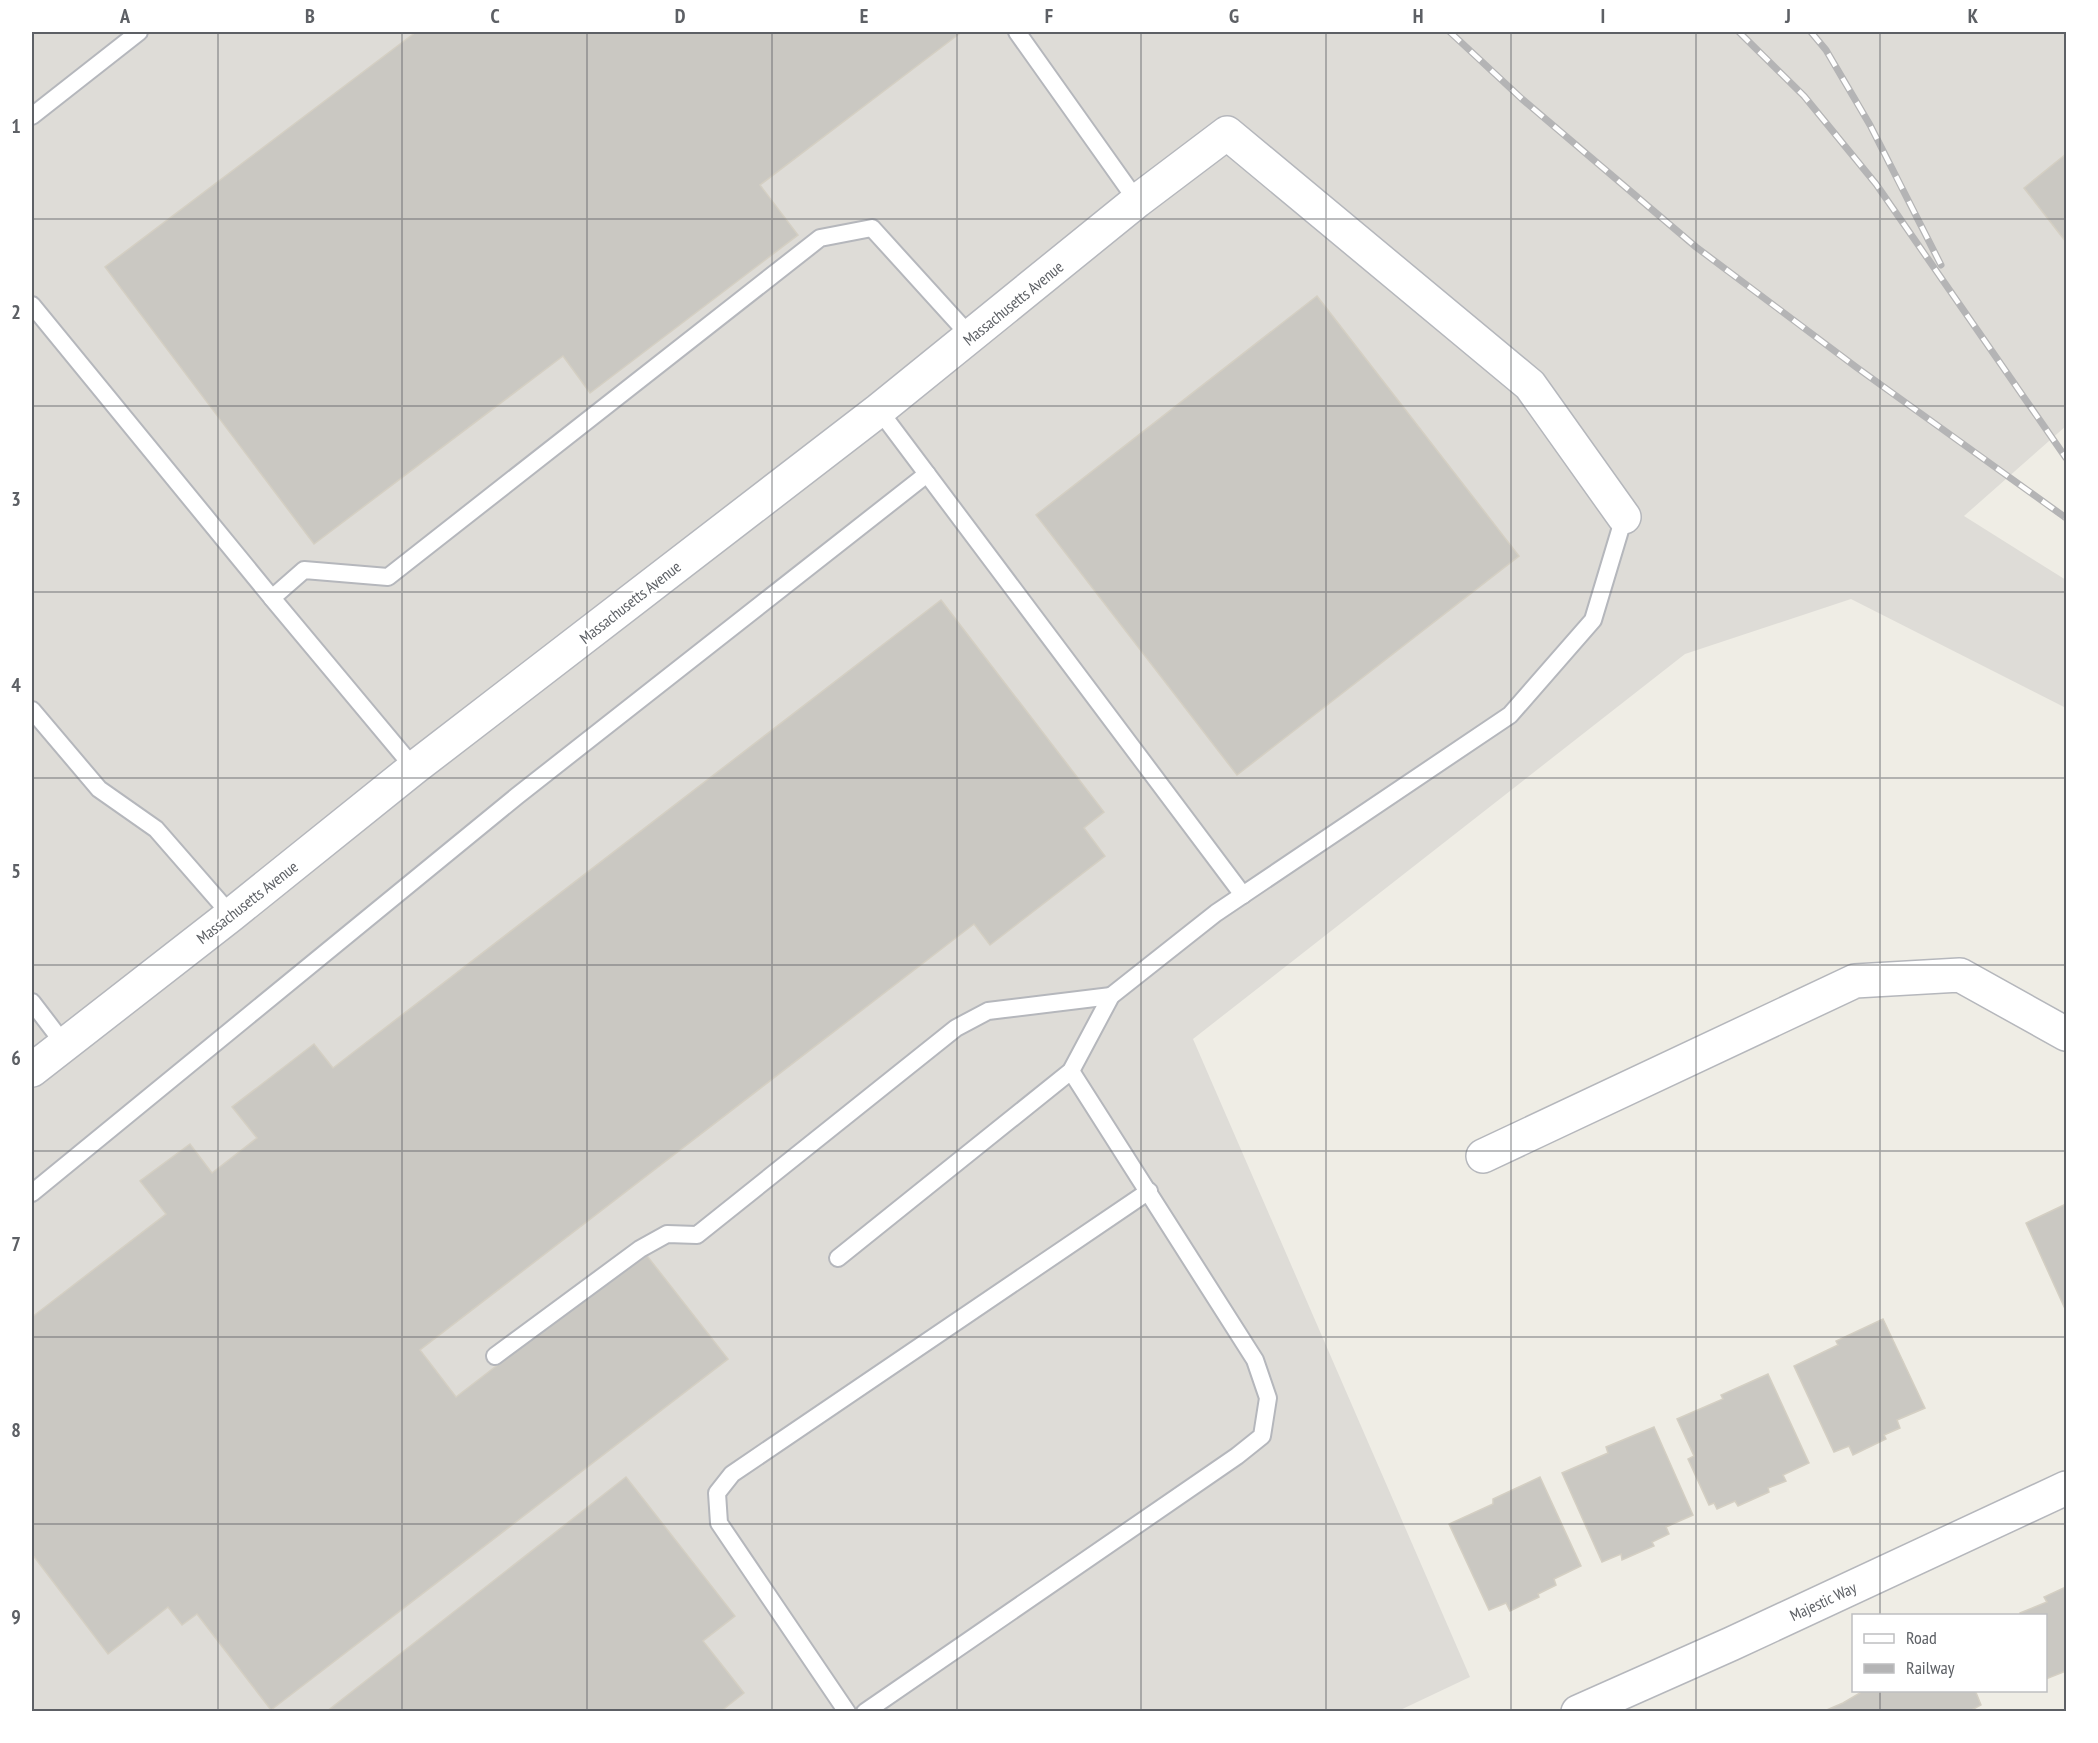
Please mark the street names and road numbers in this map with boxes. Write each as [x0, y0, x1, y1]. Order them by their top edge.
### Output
street label: Massachusetts Avenue [959, 256, 1067, 350]
street label: Massachusetts Avenue [575, 556, 685, 648]
street label: Massachusetts Avenue [192, 856, 302, 948]
street label: Majestic Way [1787, 1577, 1859, 1625]

